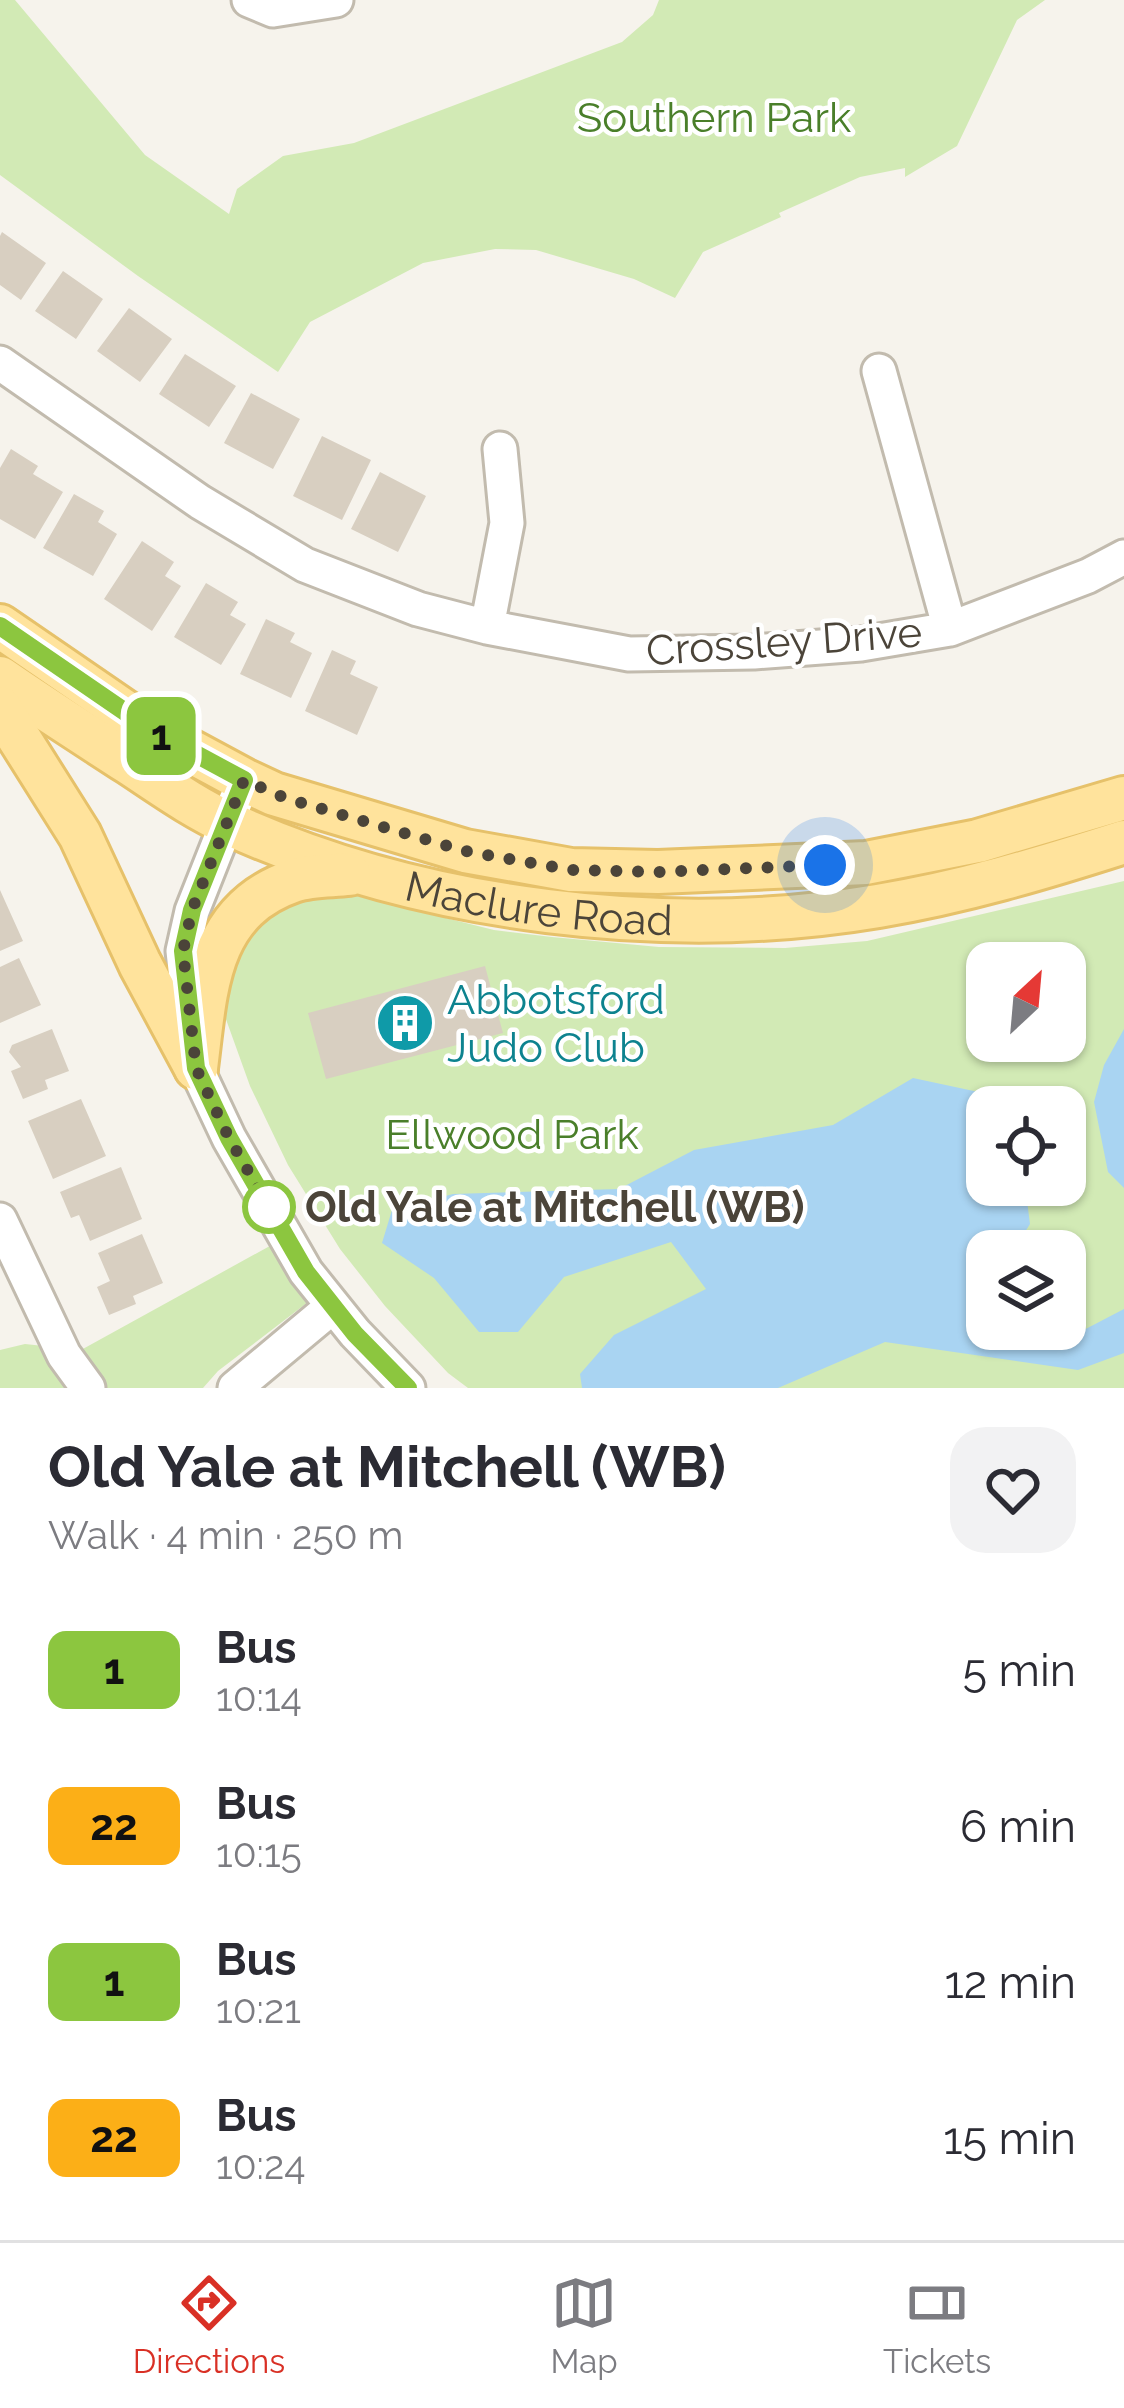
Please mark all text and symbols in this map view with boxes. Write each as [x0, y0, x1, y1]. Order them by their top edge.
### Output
park label: Southern Park [577, 93, 851, 142]
street label: Crossley Drive [644, 607, 924, 676]
line badge: 1 [122, 697, 200, 775]
text: 1 [151, 711, 171, 760]
your location [795, 835, 855, 895]
street label: Maclure Road [401, 862, 673, 945]
north arrow [966, 942, 1086, 1062]
map controls [966, 942, 1086, 1350]
place label: Abbotsford Judo Club [447, 975, 665, 1072]
building icon: Abbotsford Judo Club [374, 992, 436, 1054]
button: locate [966, 1086, 1086, 1206]
park label: Ellwood Park [385, 1110, 639, 1159]
marker: Old Yale at Mitchell (WB) [244, 1182, 294, 1232]
place label: Old Yale at Mitchell (WB) [305, 1183, 805, 1232]
button: layers [966, 1230, 1086, 1350]
button: heart [950, 1427, 1076, 1553]
text: Old Yale at Mitchell (WB) [48, 1433, 726, 1500]
text: Walk · 4 min · 250 m [48, 1512, 403, 1558]
text: Bus [216, 1621, 297, 1674]
text: 5 min [963, 1644, 1076, 1697]
text: 1 [104, 1645, 124, 1694]
text: 10:14 [216, 1674, 302, 1720]
text: Bus [216, 1777, 297, 1830]
text: 6 min [960, 1800, 1076, 1853]
text: 22 [90, 1801, 138, 1850]
text: 10:15 [216, 1830, 302, 1876]
text: Bus [216, 1933, 297, 1986]
text: 12 min [944, 1956, 1076, 2009]
text: 1 [104, 1957, 124, 2006]
text: 10:21 [216, 1986, 301, 2032]
text: Bus [216, 2089, 297, 2142]
text: 15 min [943, 2112, 1076, 2165]
text: 22 [90, 2113, 138, 2162]
text: 10:24 [216, 2142, 306, 2188]
tab: Directions [133, 2270, 285, 2381]
tab: Map [551, 2270, 618, 2381]
tab: Tickets [883, 2270, 991, 2381]

